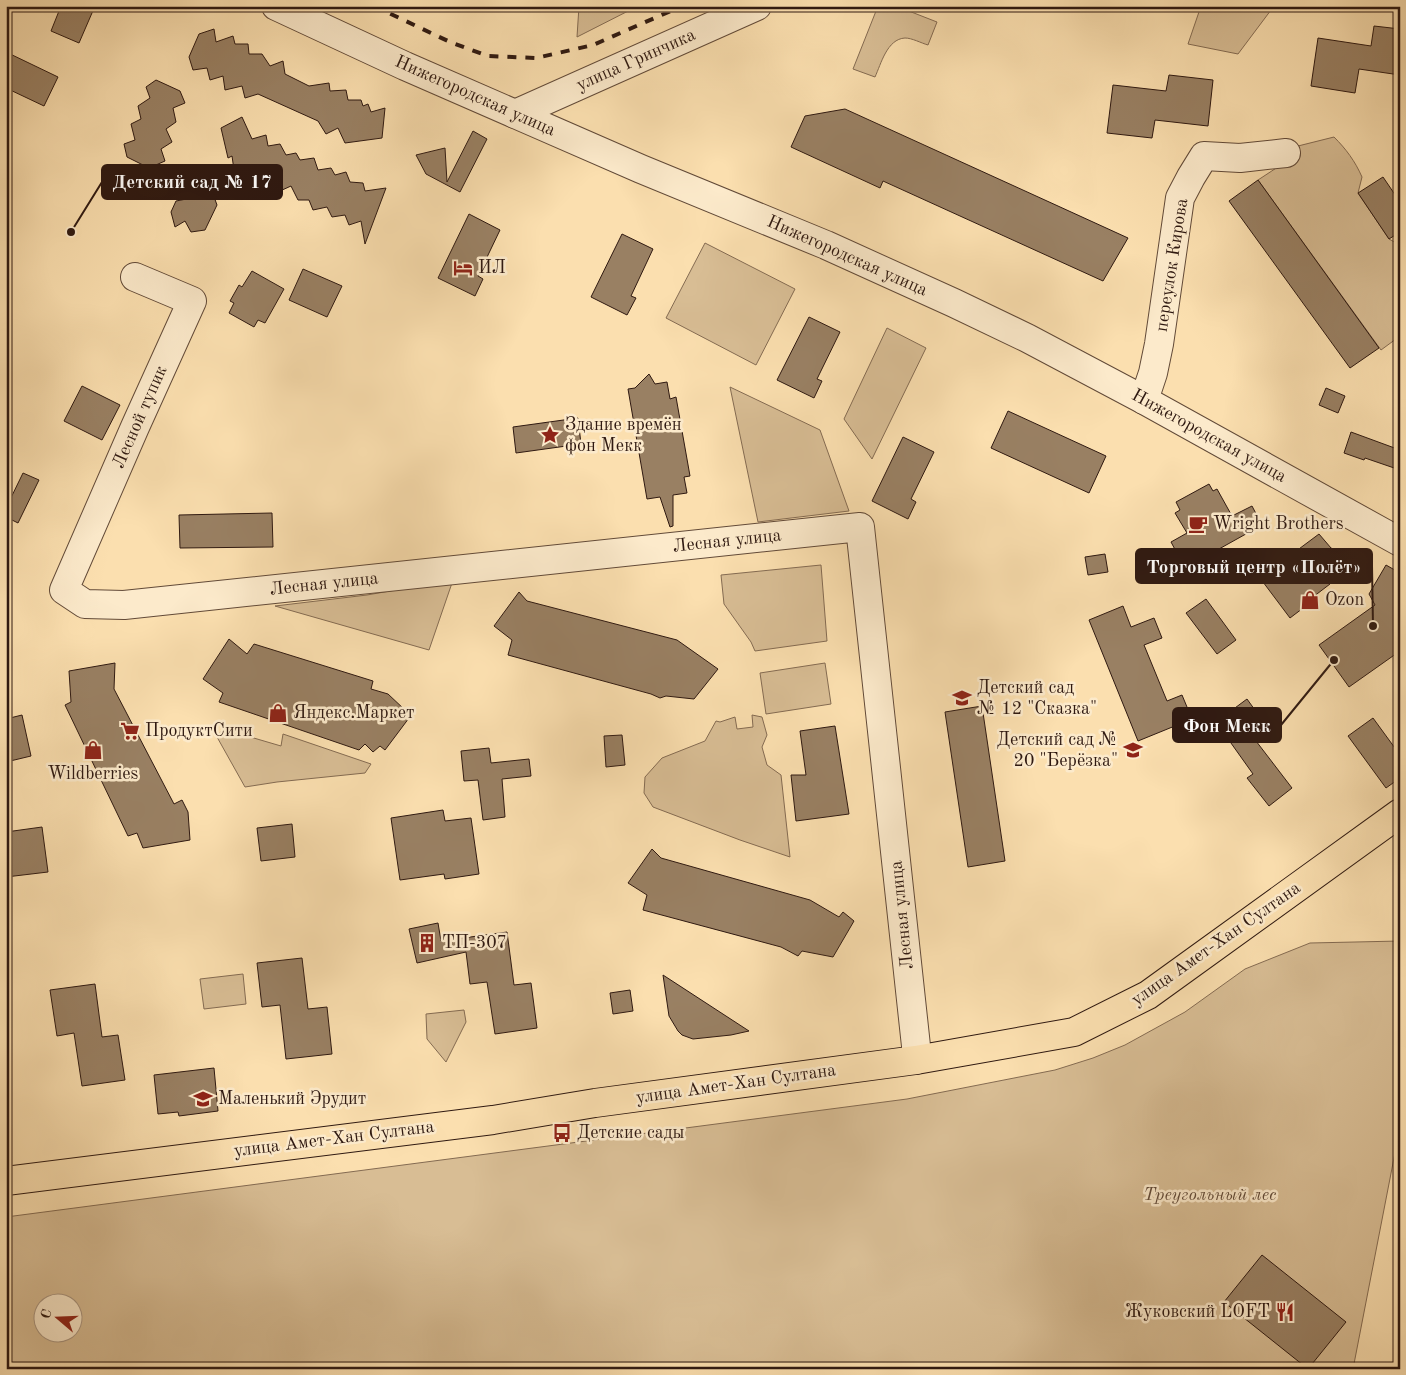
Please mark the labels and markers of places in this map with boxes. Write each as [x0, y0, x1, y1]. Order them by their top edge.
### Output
callout: Детский сад № 17 [102, 165, 282, 199]
hotel icon: ИЛ [452, 257, 474, 279]
place label: ИЛ [478, 259, 506, 277]
place label: Здание времён фон Мекк [565, 416, 682, 456]
place icon: Здание времён фон Мекк [539, 424, 561, 446]
cafe icon: Wright Brothers [1187, 513, 1209, 535]
place label: Wright Brothers [1213, 515, 1344, 533]
callout: Торговый центр «Полёт» [1136, 549, 1372, 583]
shop icon: Ozon [1299, 589, 1321, 611]
place label: Ozon [1325, 591, 1364, 609]
place label: Детский сад № 12 "Сказка" [977, 679, 1097, 718]
school or university icon: Детский сад № 12 "Сказка" [951, 687, 973, 709]
shop icon: Яндекс.Маркет [267, 702, 289, 724]
place label: Яндекс.Маркет [293, 704, 415, 722]
callout: Фон Мекк [1173, 708, 1281, 742]
supermarket icon: ПродуктСити [119, 720, 141, 742]
place label: ПродуктСити [145, 722, 253, 740]
place label: Детский сад № 20 "Берёзка" [997, 731, 1118, 770]
shop icon: Wildberries [82, 739, 104, 761]
school or university icon: Детский сад № 20 "Берёзка" [1122, 739, 1144, 761]
place label: Wildberries [48, 765, 139, 783]
building icon: ТП-307 [416, 932, 438, 954]
place label: ТП-307 [442, 934, 507, 952]
school or university icon: Маленький Эрудит [192, 1088, 214, 1110]
place label: Маленький Эрудит [218, 1090, 366, 1108]
bus stop icon: Детские сады [551, 1122, 573, 1144]
place label: Детские сады [577, 1124, 685, 1142]
restaurant icon: Жуковский LOFT [1274, 1301, 1296, 1323]
place label: Жуковский LOFT [1125, 1303, 1270, 1321]

